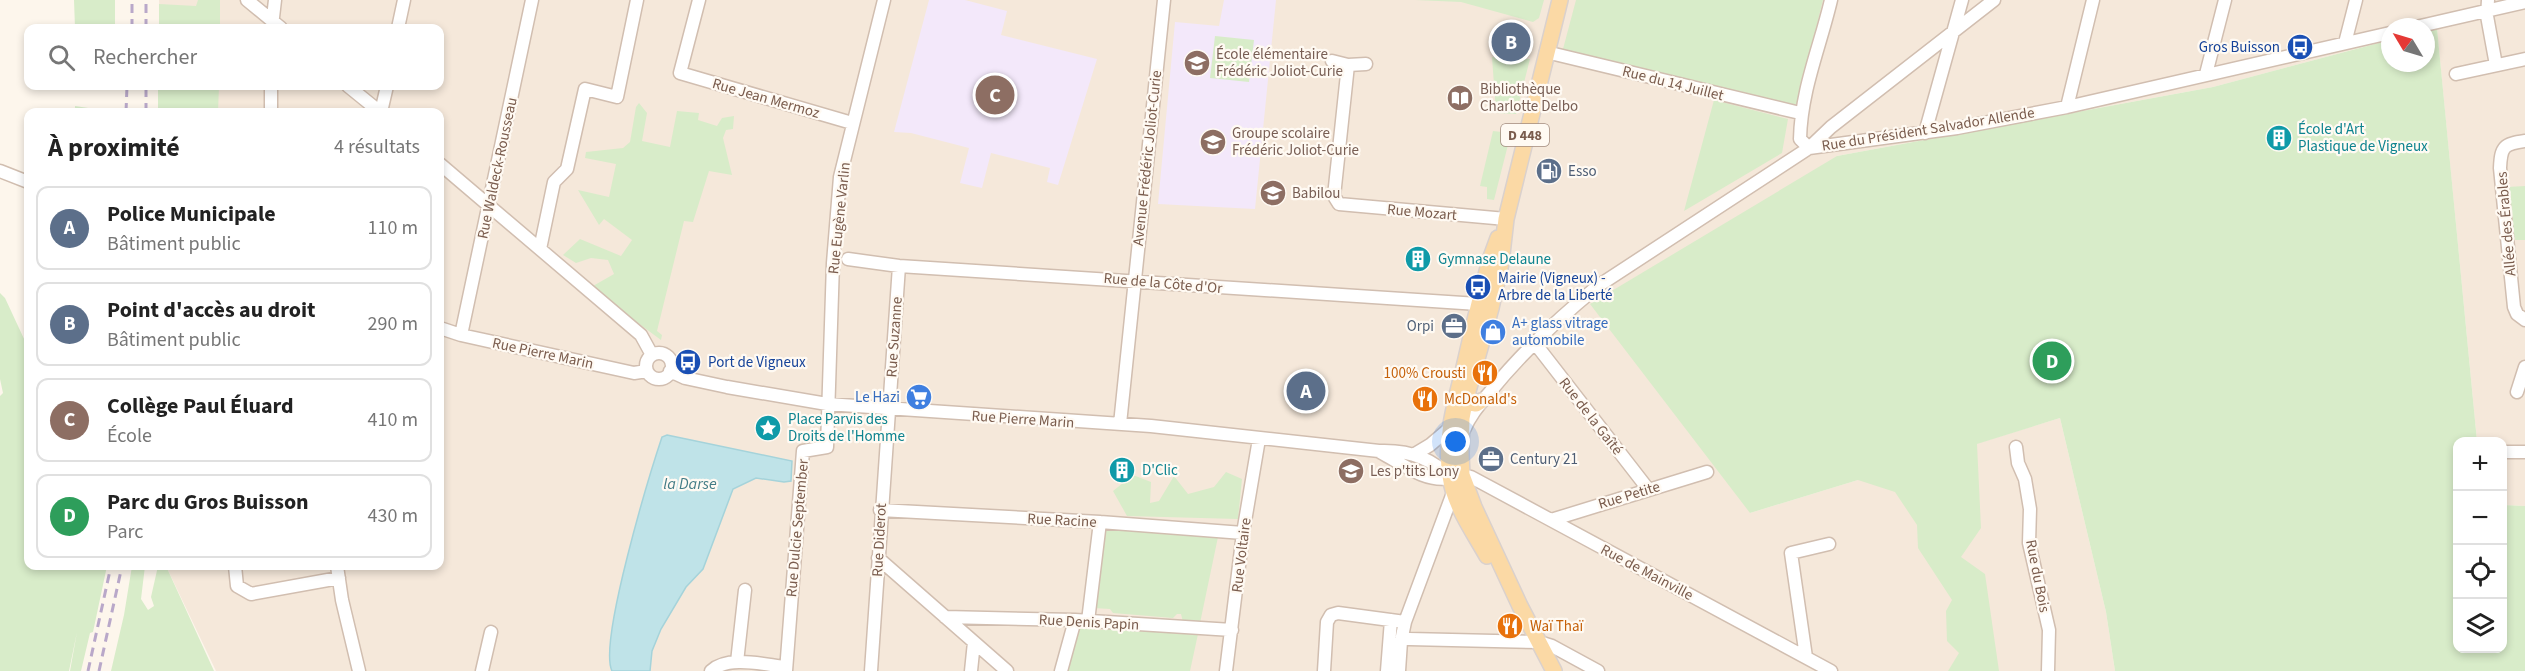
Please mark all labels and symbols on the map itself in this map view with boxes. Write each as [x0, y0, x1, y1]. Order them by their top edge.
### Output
north arrow [2381, 18, 2435, 72]
pin: B [1492, 20, 1530, 64]
bus stop icon: Gros Buisson [2285, 32, 2315, 62]
place label: Gros Buisson [2199, 37, 2280, 58]
place label: École élémentaire Frédéric Joliot-Curie [1216, 44, 1343, 82]
school or university icon: École élémentaire Frédéric Joliot-Curie [1182, 48, 1212, 78]
street label: Rue du 14 Juillet [1620, 61, 1726, 106]
street label: Avenue Frédéric Joliot-Curie [1128, 69, 1167, 247]
pin: C [976, 72, 1014, 118]
street label: Rue Jean Mermoz [710, 73, 822, 124]
place label: Bibliothèque Charlotte Delbo [1480, 79, 1578, 117]
library icon: Bibliothèque Charlotte Delbo [1445, 83, 1475, 113]
street label: Rue Waldeck-Rousseau [472, 95, 523, 241]
street label: Rue du Président Salvador Allende [1820, 102, 2036, 157]
place label: École d'Art Plastique de Vigneux [2298, 119, 2428, 157]
place label: Groupe scolaire Frédéric Joliot-Curie [1232, 123, 1359, 161]
building icon: École d'Art Plastique de Vigneux [2264, 123, 2294, 153]
road number: D 448 [1501, 124, 1549, 146]
school or university icon: Groupe scolaire Frédéric Joliot-Curie [1198, 127, 1228, 157]
fuel station icon: Esso [1534, 156, 1564, 186]
street label: Rue Eugène Varlin [823, 161, 856, 275]
place label: Esso [1568, 161, 1597, 182]
street label: Allée des Érables [2491, 171, 2522, 277]
school or university icon: Babilou [1258, 178, 1288, 208]
place label: Babilou [1292, 183, 1340, 204]
street label: Rue Mozart [1386, 199, 1458, 226]
building icon: Gymnase Delaune [1403, 244, 1433, 274]
place label: Gymnase Delaune [1438, 249, 1551, 270]
street label: Rue de la Côte d'Or [1103, 268, 1224, 299]
place label: Mairie (Vigneux) - Arbre de la Liberté [1498, 268, 1613, 306]
bus stop icon: Mairie (Vigneux) - Arbre de la Liberté [1463, 272, 1493, 302]
street label: Rue Suzanne [881, 296, 908, 378]
office icon: Orpi [1439, 311, 1469, 341]
place label: A+ glass vitrage automobile [1512, 313, 1608, 351]
place label: Orpi [1407, 316, 1434, 337]
shop icon: A+ glass vitrage automobile [1478, 317, 1508, 347]
street label: Rue Pierre Marin [490, 333, 595, 374]
pin: D [2032, 338, 2072, 384]
bus stop icon: Port de Vigneux [673, 347, 703, 377]
place label: Port de Vigneux [708, 352, 806, 373]
restaurant icon: 100% Crousti [1470, 358, 1500, 388]
place label: 100% Crousti [1384, 363, 1466, 384]
pin: A [1286, 368, 1326, 414]
street label: Rue de la Gaîté [1554, 373, 1628, 459]
supermarket icon: Le Hazi [904, 382, 934, 412]
restaurant icon: McDonald's [1410, 384, 1440, 414]
place label: Le Hazi [855, 387, 900, 408]
place label: McDonald's [1444, 389, 1517, 410]
street label: Rue Pierre Marin [971, 405, 1075, 434]
place label: Place Parvis des Droits de l'Homme [788, 409, 905, 447]
place icon: Place Parvis des Droits de l'Homme [753, 413, 783, 443]
your location [1441, 427, 1470, 456]
office icon: Century 21 [1476, 444, 1506, 474]
place label: Century 21 [1510, 449, 1578, 470]
building icon: D'Clic [1107, 455, 1137, 485]
school or university icon: Les p'tits Lony [1336, 456, 1366, 486]
street label: Rue Dulcie September [781, 457, 814, 598]
place label: D'Clic [1142, 460, 1178, 481]
place label: Les p'tits Lony [1370, 461, 1459, 482]
water label: la Darse [663, 473, 717, 495]
street label: Rue Petite [1596, 476, 1663, 515]
street label: Rue Diderot [867, 503, 892, 577]
street label: Rue Racine [1027, 508, 1097, 533]
street label: Rue Voltaire [1226, 517, 1256, 594]
street label: Rue du Bois [2020, 538, 2055, 614]
street label: Rue de Mainville [1597, 539, 1697, 606]
street label: Rue Denis Papin [1038, 609, 1140, 636]
restaurant icon: Waï Thaï [1495, 611, 1525, 641]
place label: Waï Thaï [1530, 616, 1585, 637]

